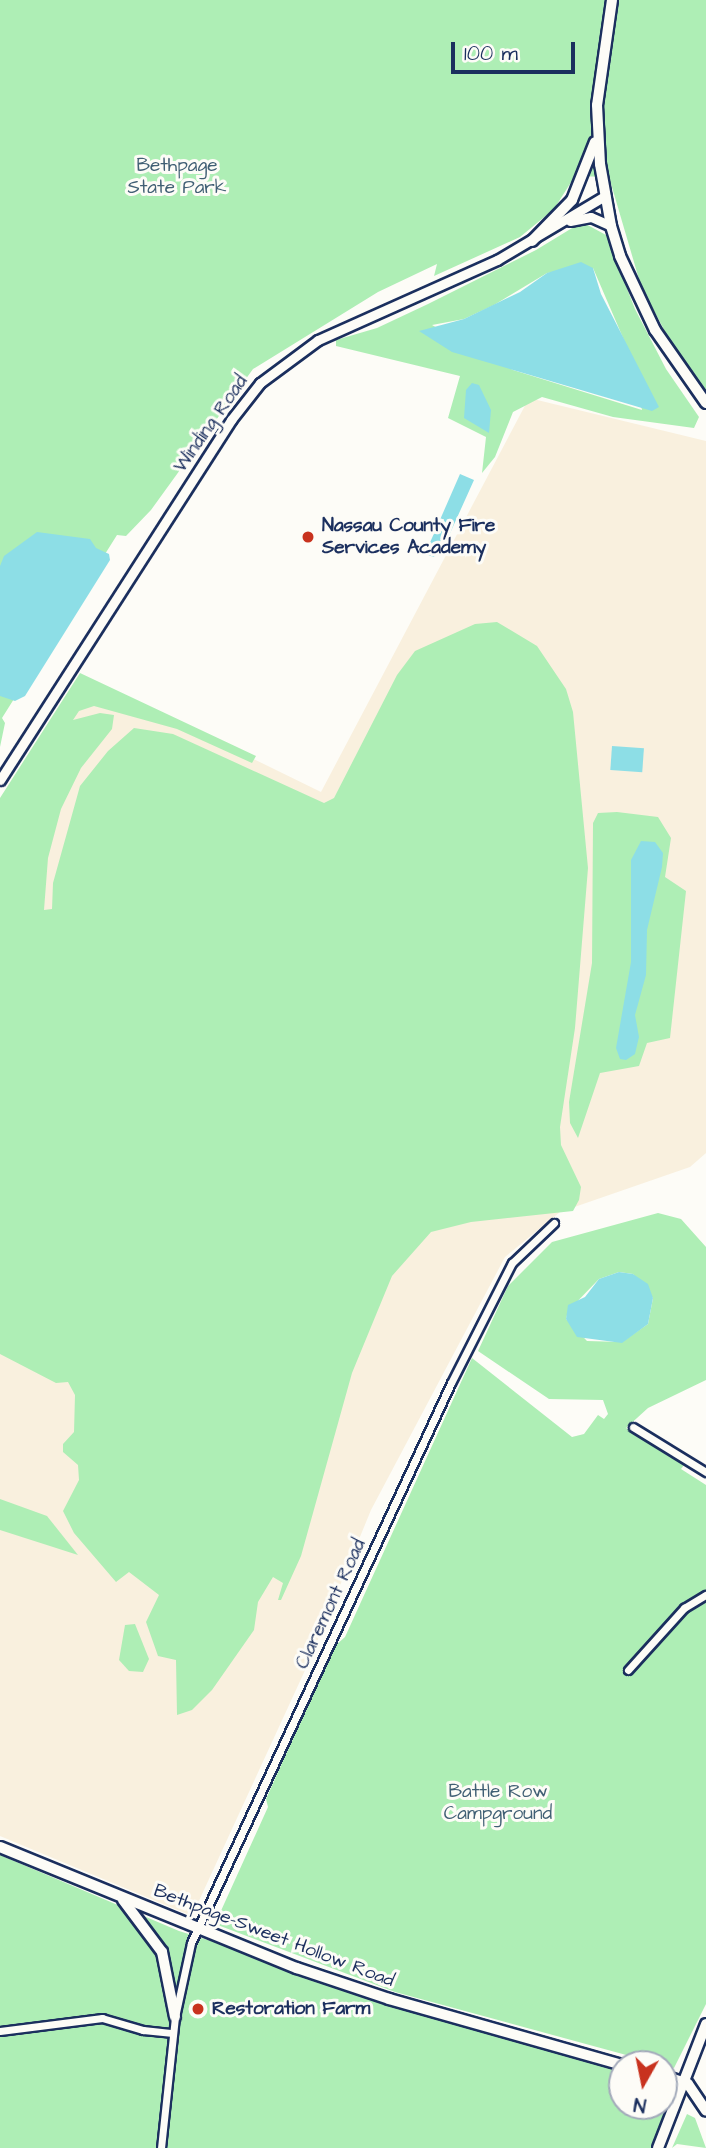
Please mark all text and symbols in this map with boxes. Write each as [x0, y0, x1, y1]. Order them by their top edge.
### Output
scale bar [454, 28, 578, 72]
text: 100 m [464, 39, 518, 68]
park label: Bethpage State Park [127, 155, 227, 199]
street label: Winding Road [169, 371, 253, 477]
place label: Nassau County Fire Services Academy [322, 515, 495, 559]
marker: Nassau County Fire Services Academy [300, 529, 316, 545]
street label: Claremont Road [291, 1535, 371, 1673]
park label: Battle Row Campground [444, 1781, 552, 1825]
street label: Bethpage-Sweet Hollow Road [150, 1879, 398, 1993]
place label: Restoration Farm [212, 1998, 370, 2020]
marker: Restoration Farm [190, 2001, 206, 2017]
north arrow [608, 2050, 678, 2120]
text: N [632, 2090, 648, 2119]

